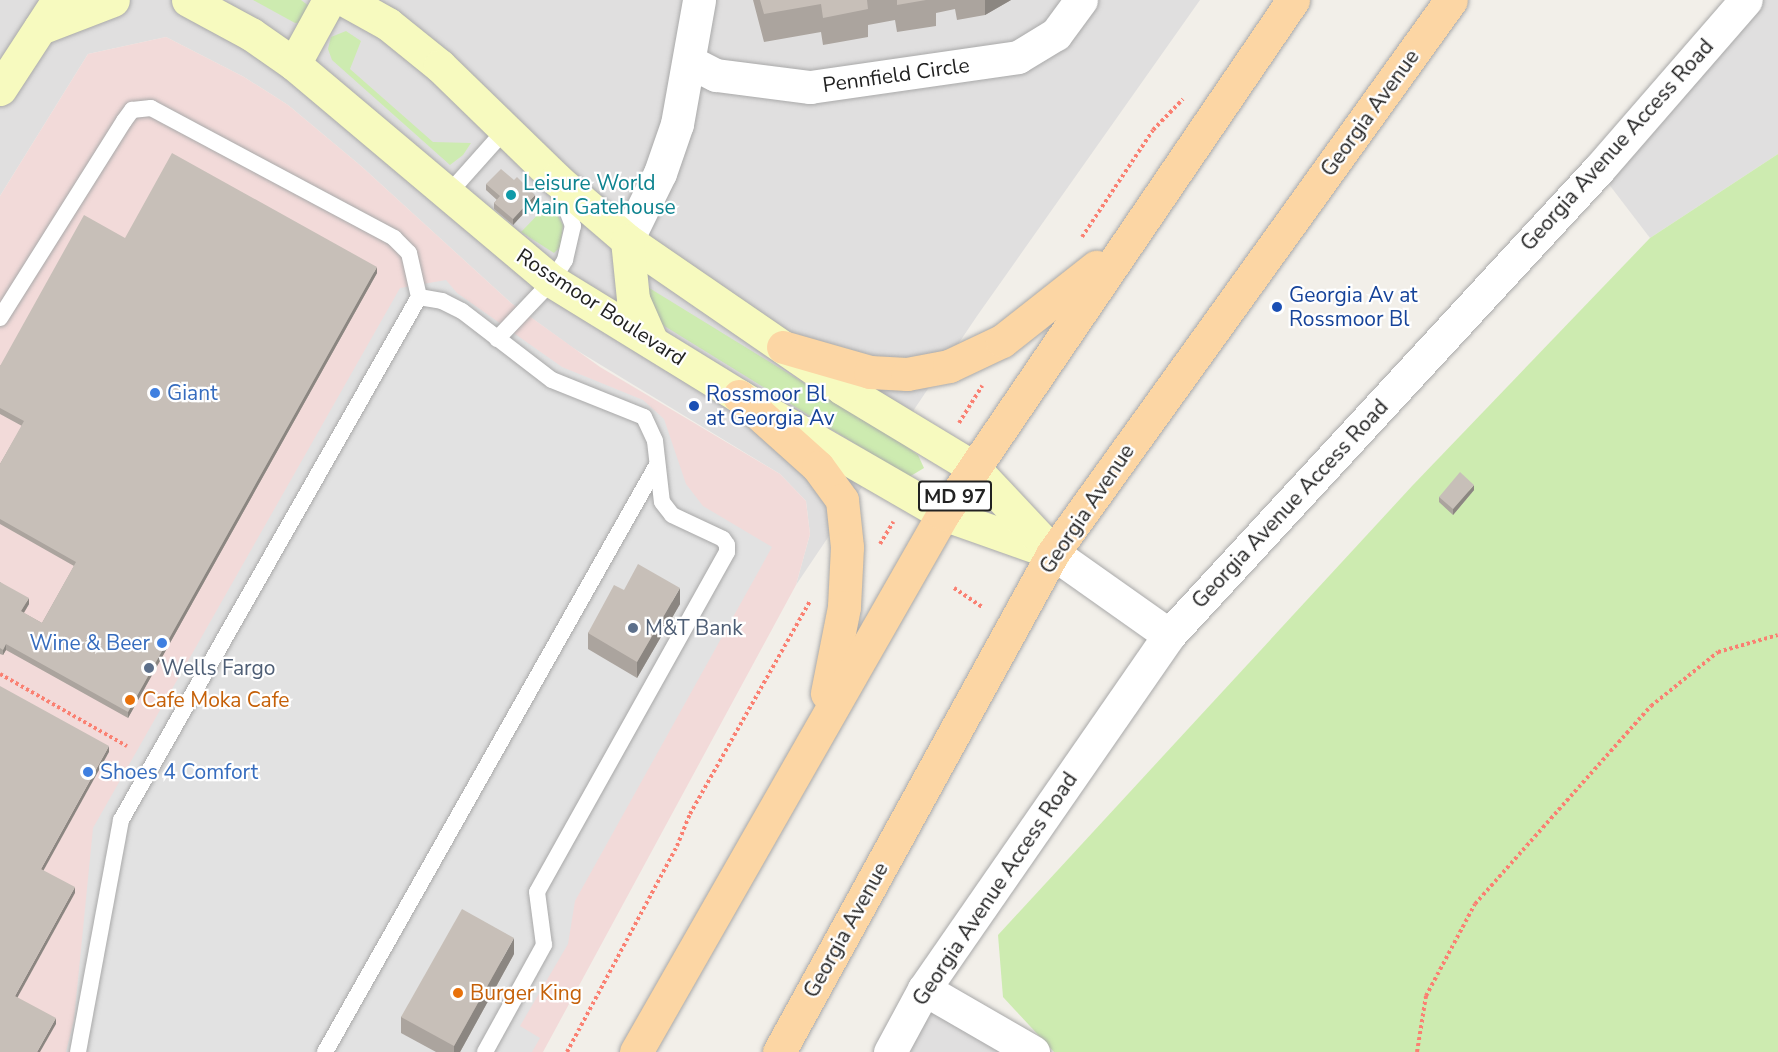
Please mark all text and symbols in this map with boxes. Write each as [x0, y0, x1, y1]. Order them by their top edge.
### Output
street label: Georgia Avenue Access Road [1515, 34, 1719, 256]
street label: Georgia Avenue [1316, 45, 1424, 181]
street label: Pennfield Circle [821, 52, 971, 98]
place label: Leisure World Main Gatehouse [523, 170, 676, 220]
marker: Leisure World Main Gatehouse [504, 188, 518, 202]
street label: Rossmoor Boulevard [512, 243, 690, 371]
place label: Georgia Av at Rossmoor Bl [1289, 282, 1418, 332]
marker: Georgia Av at Rossmoor Bl [1270, 300, 1284, 314]
place label: Giant [167, 380, 218, 406]
place label: Rossmoor Bl at Georgia Av [706, 381, 835, 431]
marker: Giant [148, 386, 162, 400]
street label: Georgia Avenue Access Road [1187, 395, 1393, 613]
marker: Rossmoor Bl at Georgia Av [687, 399, 701, 413]
street label: Georgia Avenue [1034, 440, 1140, 578]
road number: MD 97 [918, 479, 992, 513]
place label: M&T Bank [645, 615, 743, 641]
marker: M&T Bank [626, 621, 640, 635]
place label: Wine & Beer [30, 630, 150, 656]
marker: Wine & Beer [155, 636, 169, 650]
place label: Wells Fargo [161, 655, 275, 681]
marker: Wells Fargo [142, 661, 156, 675]
place label: Cafe Moka Cafe [142, 687, 290, 713]
marker: Cafe Moka Cafe [123, 693, 137, 707]
place label: Shoes 4 Comfort [100, 759, 258, 785]
marker: Shoes 4 Comfort [81, 765, 95, 779]
street label: Georgia Avenue Access Road [907, 768, 1083, 1010]
street label: Georgia Avenue [798, 858, 894, 1002]
place label: Burger King [470, 980, 582, 1006]
marker: Burger King [451, 986, 465, 1000]

